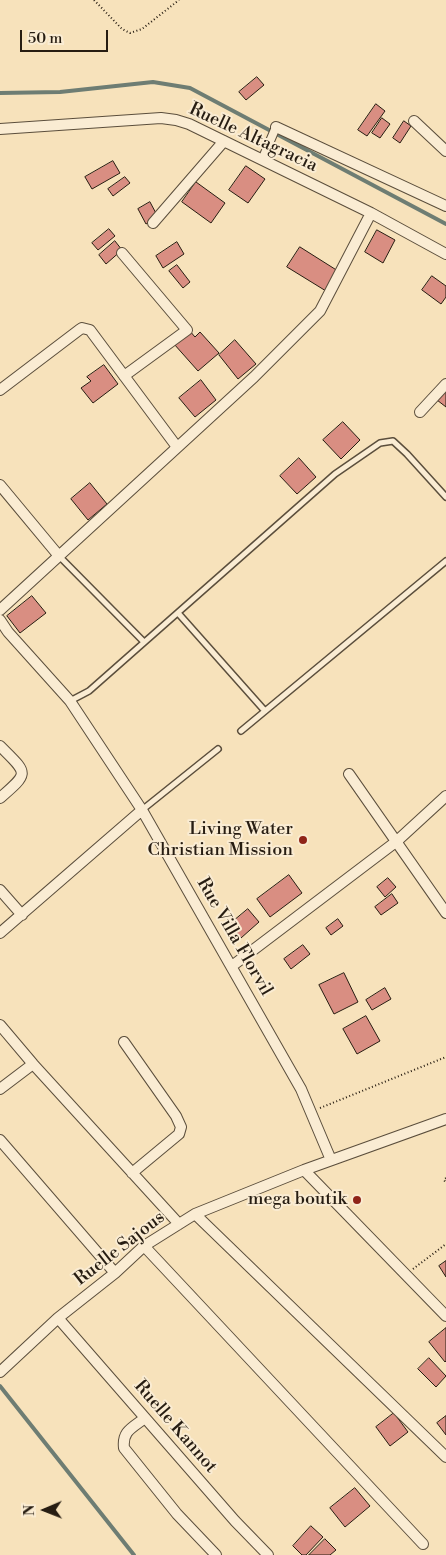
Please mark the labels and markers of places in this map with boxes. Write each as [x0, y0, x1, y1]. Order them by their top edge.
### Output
place label: Living Water Christian Mission [148, 819, 293, 862]
marker: Living Water Christian Mission [297, 834, 309, 846]
place label: mega boutik [248, 1189, 347, 1211]
marker: mega boutik [351, 1194, 363, 1206]

